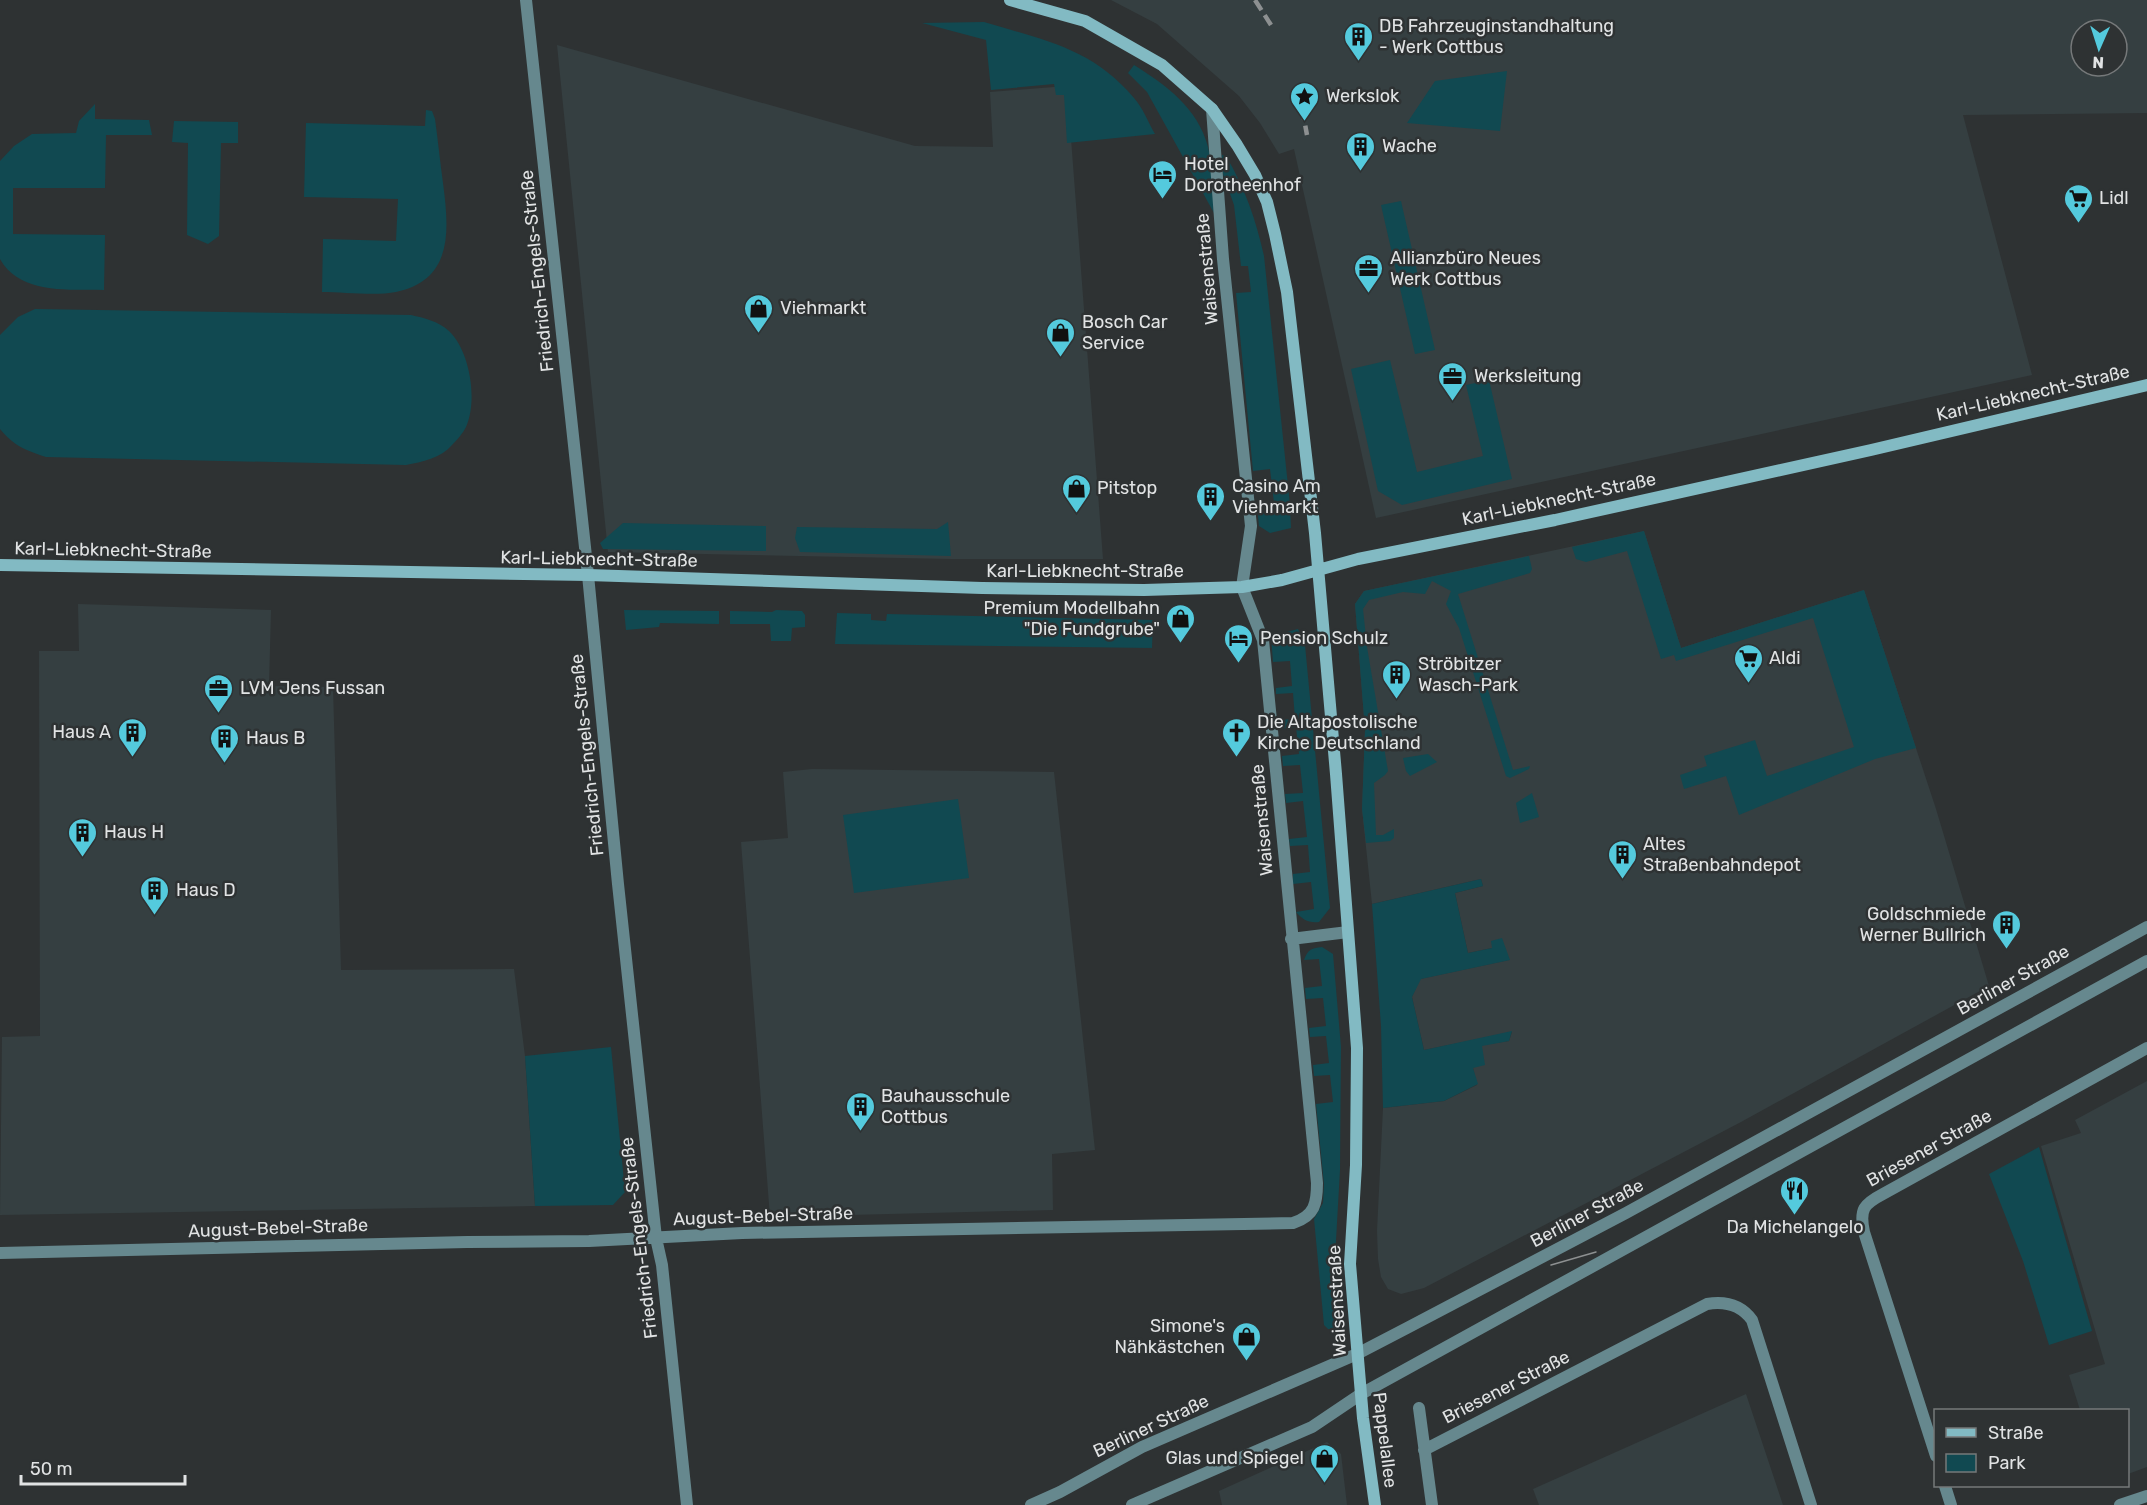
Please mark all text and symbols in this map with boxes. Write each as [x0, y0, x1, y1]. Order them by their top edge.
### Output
place label: DB Fahrzeuginstandhaltung - Werk Cottbus [1379, 15, 1614, 58]
north arrow [2069, 18, 2129, 78]
building icon: DB Fahrzeuginstandhaltung - Werk Cottbus [1342, 20, 1374, 62]
text: N [2092, 53, 2104, 72]
place icon: Werkslok [1289, 80, 1321, 122]
place label: Werkslok [1326, 85, 1400, 107]
building icon: Wache [1345, 130, 1377, 172]
place label: Wache [1382, 135, 1437, 157]
place label: Hotel Dorotheenhof [1184, 153, 1301, 196]
hotel icon: Hotel Dorotheenhof [1147, 158, 1179, 200]
street label: Friedrich-Engels-Straße [515, 169, 559, 373]
supermarket icon: Lidl [2062, 182, 2094, 224]
place label: Lidl [2099, 187, 2129, 209]
street label: Waisenstraße [1191, 212, 1223, 326]
place label: Allianzbüro Neues Werk Cottbus [1390, 247, 1541, 290]
office icon: Allianzbüro Neues Werk Cottbus [1353, 252, 1385, 294]
shop icon: Viehmarkt [743, 292, 775, 334]
place label: Viehmarkt [780, 297, 866, 319]
place label: Bosch Car Service [1082, 311, 1168, 354]
shop icon: Bosch Car Service [1045, 316, 1077, 358]
office icon: Werksleitung [1437, 360, 1469, 402]
street label: Karl-Liebknecht-Straße [1934, 360, 2132, 426]
place label: Werksleitung [1474, 365, 1582, 387]
street label: Karl-Liebknecht-Straße [1460, 468, 1658, 530]
shop icon: Pitstop [1060, 472, 1092, 514]
place label: Casino Am Viehmarkt [1232, 475, 1321, 518]
place label: Pitstop [1097, 477, 1157, 499]
building icon: Casino Am Viehmarkt [1195, 480, 1227, 522]
street label: Karl-Liebknecht-Straße [14, 537, 212, 563]
street label: Karl-Liebknecht-Straße [500, 546, 698, 572]
street label: Karl-Liebknecht-Straße [986, 560, 1184, 582]
place label: Premium Modellbahn "Die Fundgrube" [983, 597, 1160, 640]
shop icon: Premium Modellbahn "Die Fundgrube" [1165, 602, 1197, 644]
hotel icon: Pension Schulz [1223, 622, 1255, 664]
place label: Pension Schulz [1260, 627, 1388, 649]
supermarket icon: Aldi [1732, 642, 1764, 684]
place label: Aldi [1769, 647, 1801, 669]
street label: Friedrich-Engels-Straße [565, 653, 609, 857]
place label: Ströbitzer Wasch-Park [1418, 653, 1519, 696]
building icon: Ströbitzer Wasch-Park [1381, 658, 1413, 700]
office icon: LVM Jens Fussan [203, 672, 235, 714]
place label: LVM Jens Fussan [240, 677, 385, 699]
place label: Die Altapostolische Kirche Deutschland [1257, 711, 1421, 754]
building icon: Haus A [116, 716, 148, 758]
church icon: Die Altapostolische Kirche Deutschland [1220, 716, 1252, 758]
place label: Haus A [52, 721, 111, 743]
building icon: Haus B [209, 722, 241, 764]
place label: Haus B [246, 727, 305, 749]
street label: Waisenstraße [1246, 763, 1278, 877]
building icon: Haus H [67, 816, 99, 858]
place label: Haus H [104, 821, 164, 843]
place label: Altes Straßenbahndepot [1643, 833, 1801, 876]
building icon: Altes Straßenbahndepot [1606, 838, 1638, 880]
building icon: Haus D [139, 874, 171, 916]
place label: Haus D [176, 879, 236, 901]
place label: Goldschmiede Werner Bullrich [1860, 903, 1986, 946]
building icon: Goldschmiede Werner Bullrich [1991, 908, 2023, 950]
street label: Berliner Straße [1953, 940, 2073, 1020]
place label: Bauhausschule Cottbus [881, 1085, 1010, 1128]
building icon: Bauhausschule Cottbus [844, 1090, 876, 1132]
street label: Briesener Straße [1862, 1104, 1996, 1192]
street label: Friedrich-Engels-Straße [616, 1136, 662, 1340]
street label: Berliner Straße [1527, 1174, 1647, 1252]
restaurant icon: Da Michelangelo [1779, 1174, 1811, 1216]
street label: August-Bebel-Straße [673, 1202, 853, 1230]
street label: August-Bebel-Straße [188, 1214, 368, 1242]
place label: Da Michelangelo [1726, 1216, 1864, 1238]
street label: Waisenstraße [1323, 1245, 1351, 1357]
place label: Simone's Nähkästchen [1114, 1315, 1225, 1358]
shop icon: Simone's Nähkästchen [1230, 1320, 1262, 1362]
street label: Briesener Straße [1439, 1345, 1573, 1429]
street label: Berliner Straße [1090, 1390, 1212, 1462]
street label: Pappelallee [1368, 1391, 1402, 1489]
legend [1934, 1409, 2129, 1487]
text: Straße [1988, 1422, 2044, 1444]
shop icon: Glas und Spiegel [1309, 1442, 1341, 1484]
place label: Glas und Spiegel [1165, 1447, 1304, 1469]
scale bar [21, 1448, 184, 1486]
text: Park [1988, 1452, 2026, 1474]
text: 50 m [30, 1458, 73, 1480]

